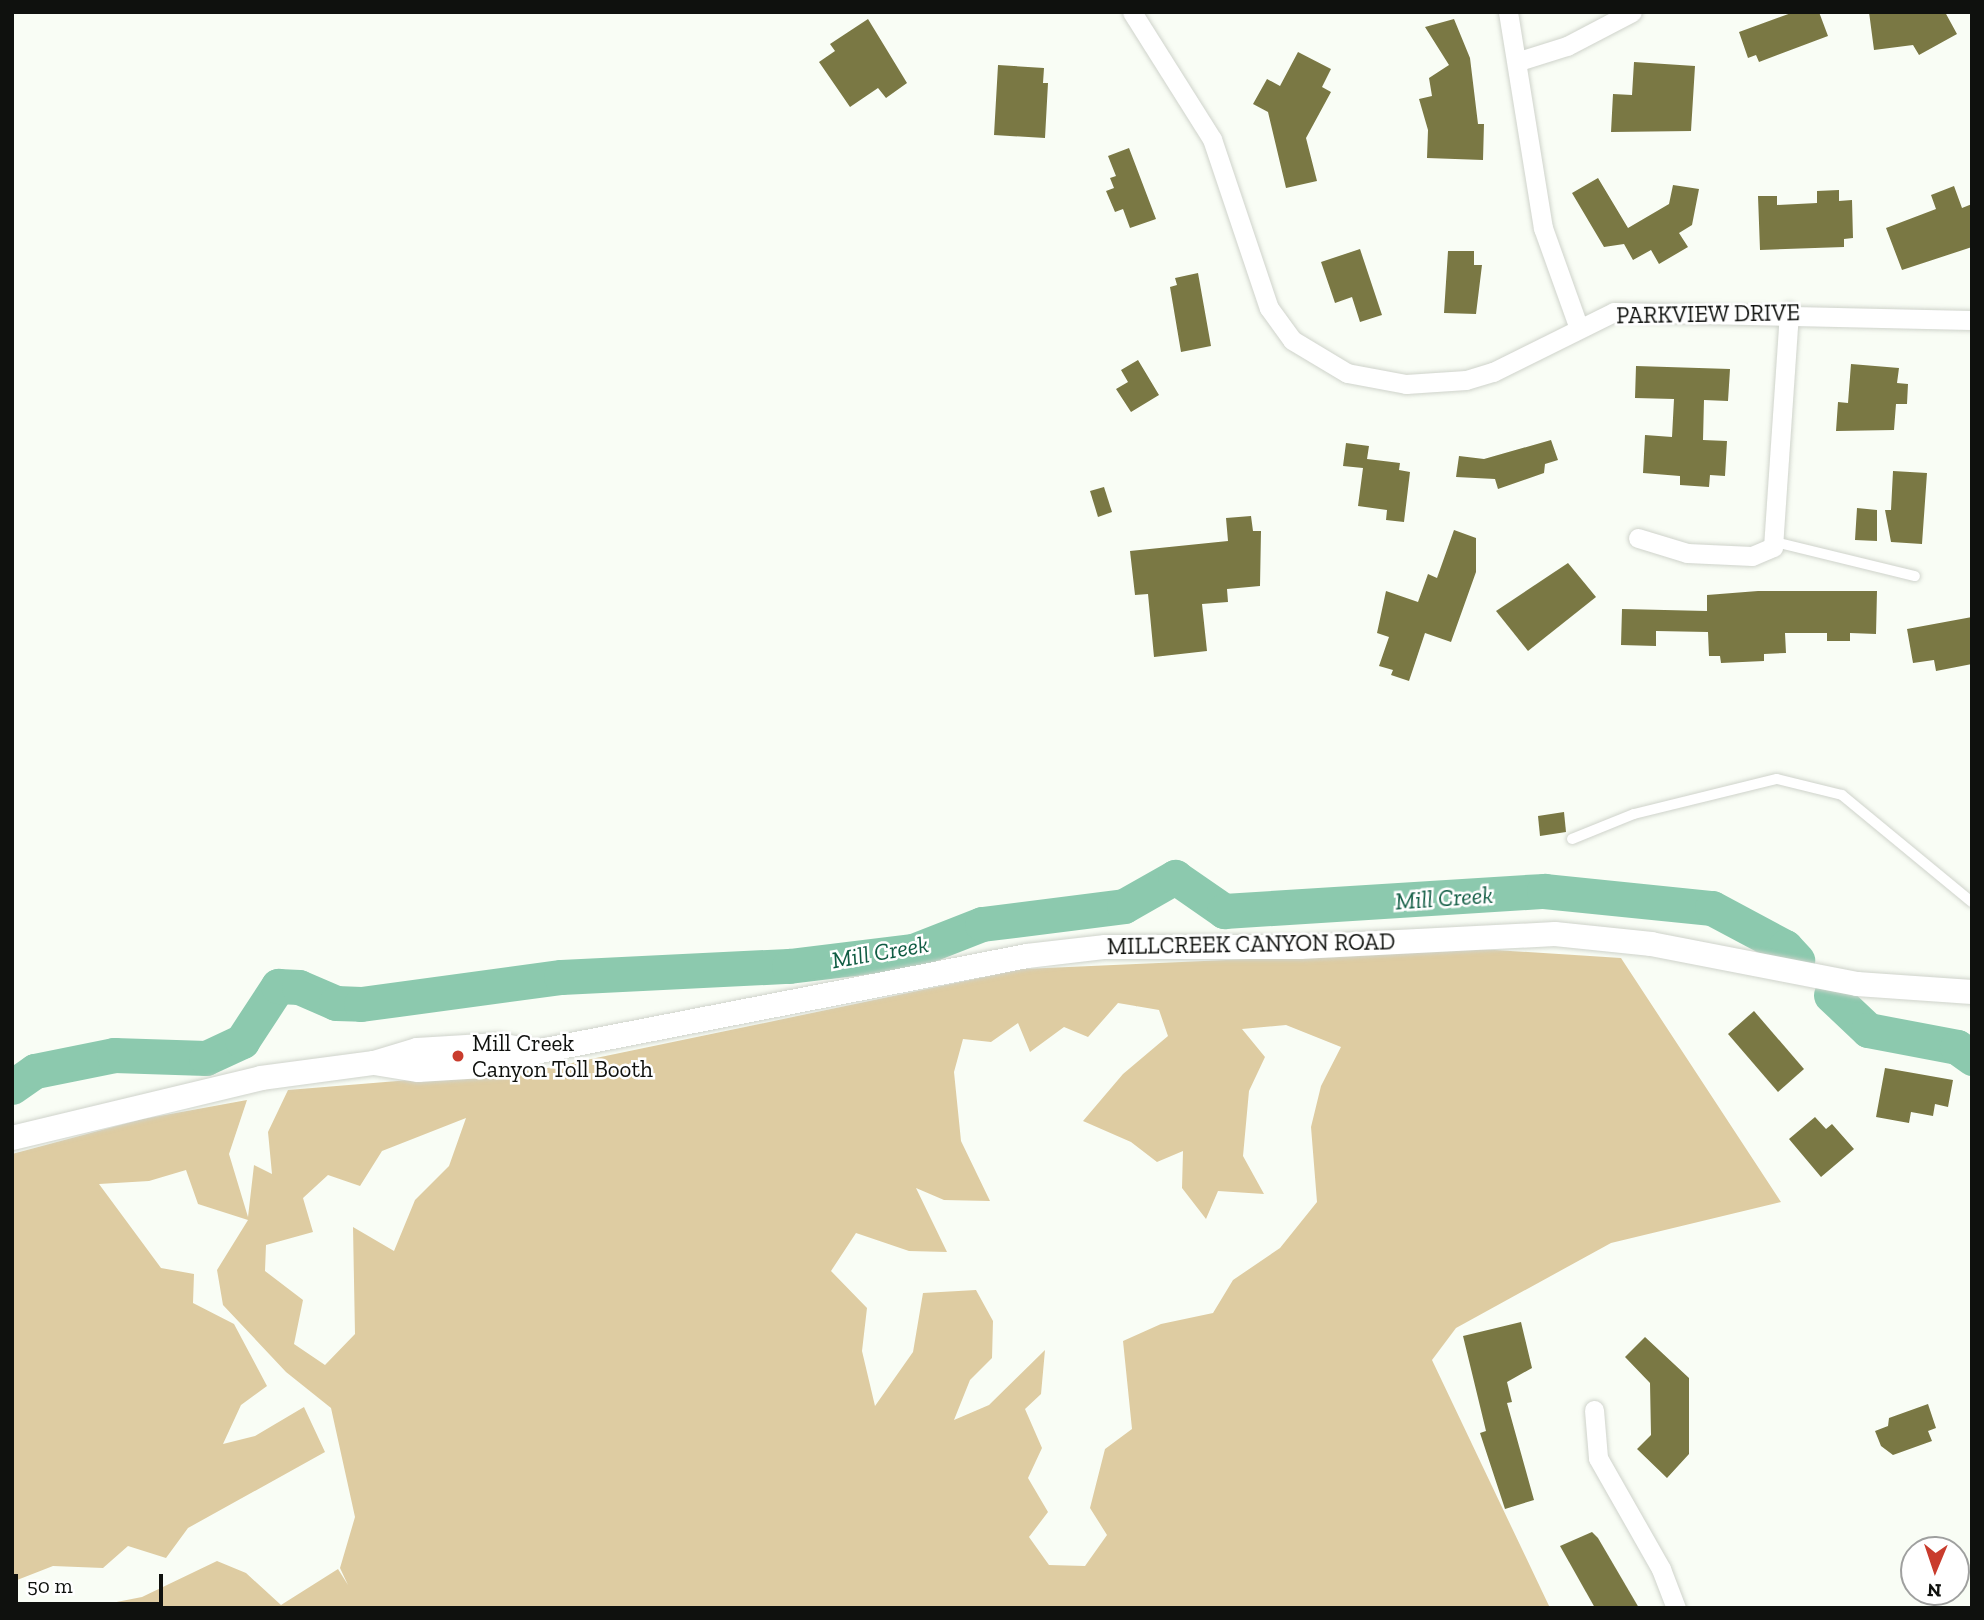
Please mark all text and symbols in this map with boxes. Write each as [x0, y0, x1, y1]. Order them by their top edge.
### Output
street label: PARKVIEW DRIVE [1616, 299, 1800, 329]
water label: Mill Creek [1394, 880, 1494, 916]
street label: MILLCREEK CANYON ROAD [1106, 928, 1396, 960]
water label: Mill Creek [829, 929, 931, 975]
place label: Mill Creek Canyon Toll Booth [472, 1029, 653, 1083]
marker: Mill Creek Canyon Toll Booth [450, 1048, 466, 1064]
north arrow [1900, 1536, 1970, 1606]
scale bar [18, 1560, 166, 1604]
text: 50 m [27, 1573, 73, 1598]
text: N [1927, 1579, 1942, 1602]

